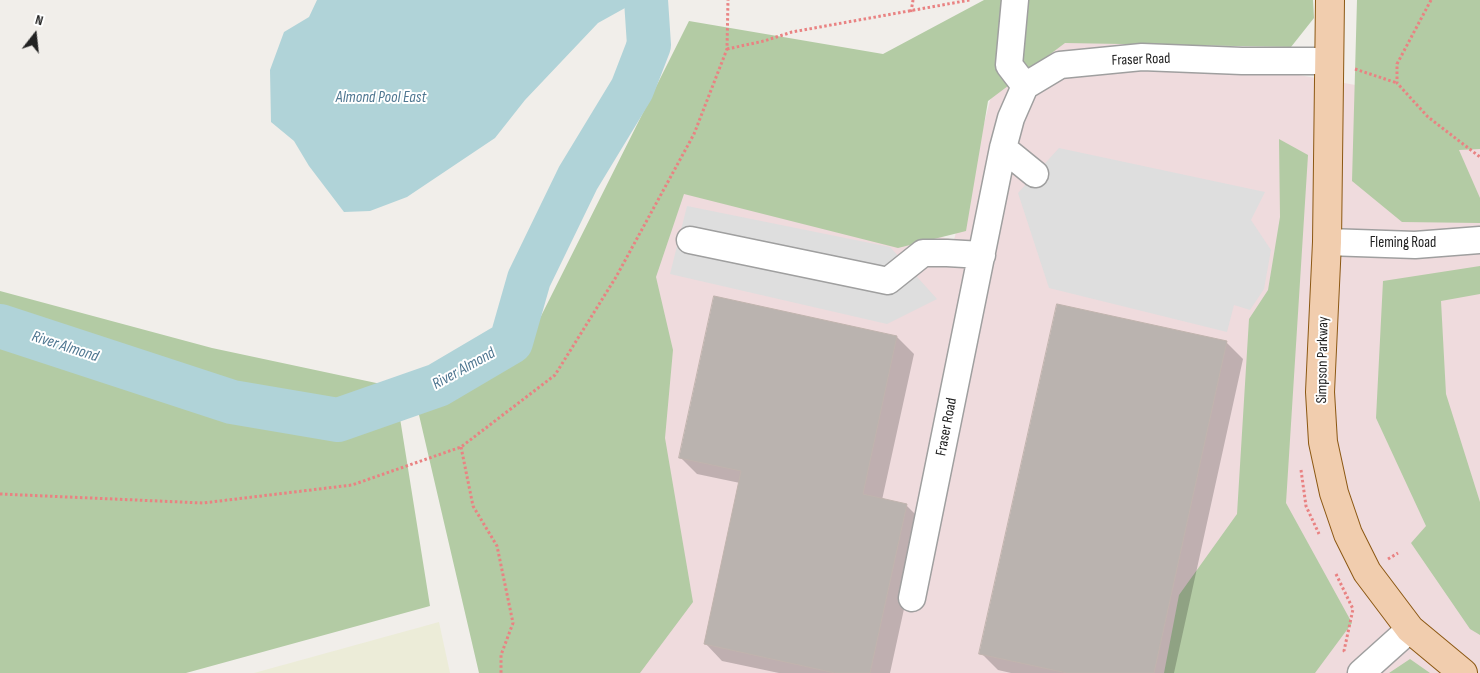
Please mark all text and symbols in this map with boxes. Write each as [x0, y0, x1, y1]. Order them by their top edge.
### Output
north arrow [10, 10, 60, 60]
text: N [33, 11, 45, 29]
street label: Fraser Road [1111, 50, 1171, 70]
water label: Almond Pool East [336, 88, 426, 108]
street label: Fleming Road [1370, 234, 1436, 252]
street label: Simpson Parkway [1313, 316, 1333, 404]
water label: River Almond [29, 327, 101, 367]
water label: River Almond [429, 344, 499, 394]
street label: Fraser Road [933, 397, 961, 457]

